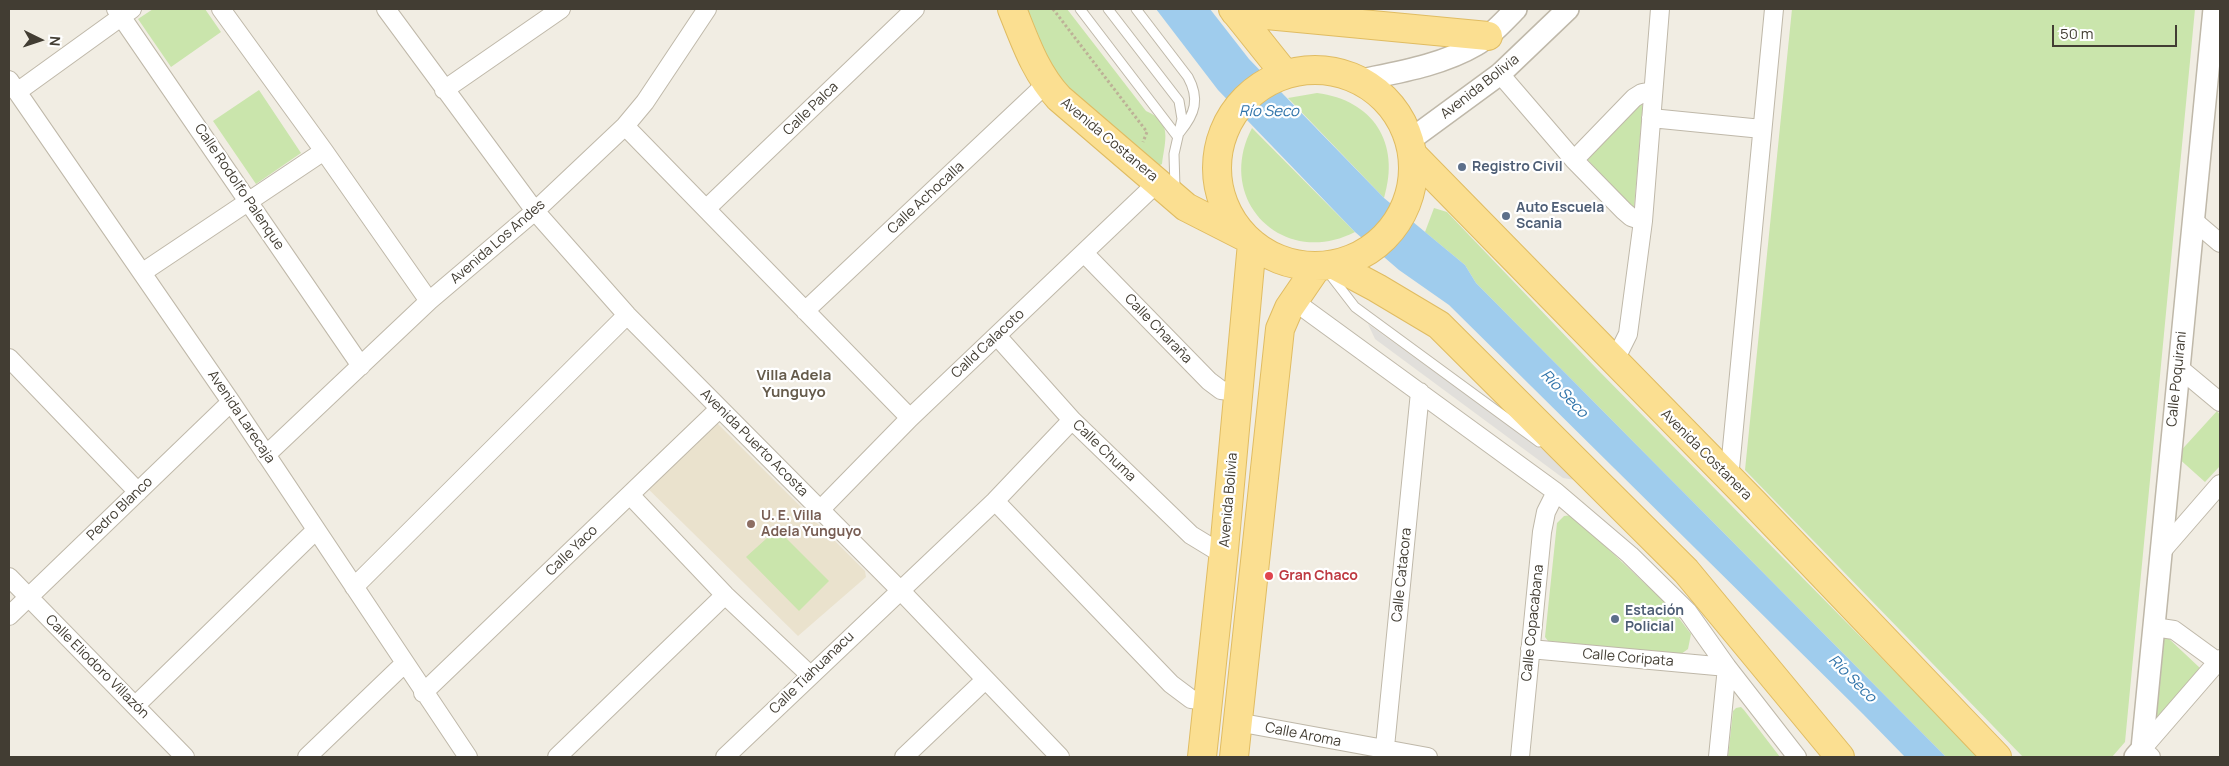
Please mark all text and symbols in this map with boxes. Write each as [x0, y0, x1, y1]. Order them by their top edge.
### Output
north arrow [15, 15, 65, 65]
scale bar [2054, 15, 2179, 47]
text: 50 m [2060, 23, 2094, 44]
text: N [46, 35, 65, 47]
street label: Avenida Bolivia [1437, 51, 1523, 123]
street label: Calle Palca [780, 79, 842, 139]
street label: Avenida Costanera [1057, 95, 1161, 185]
water label: Río Seco [1239, 103, 1299, 121]
street label: Calle Rodolfo Palenque [191, 121, 287, 253]
street label: Calle Achocalla [884, 158, 968, 238]
place label: Registro Civil [1472, 159, 1563, 175]
marker: Registro Civil [1456, 161, 1468, 173]
street label: Avenida Los Andes [447, 196, 549, 288]
place label: Auto Escuela Scania [1516, 200, 1604, 232]
marker: Auto Escuela Scania [1500, 210, 1512, 222]
street label: Calle Charaña [1121, 291, 1195, 367]
street label: Calld Calacoto [948, 306, 1028, 382]
street label: Calle Poquirani [2164, 330, 2190, 428]
water label: Río Seco [1537, 366, 1591, 422]
street label: Avenida Larecaja [204, 367, 278, 467]
district label: Villa Adela Yunguyo [757, 367, 831, 402]
street label: Avenida Puerto Acosta [697, 386, 811, 500]
street label: Avenida Costanera [1657, 406, 1755, 504]
street label: Calle Chuma [1069, 417, 1139, 485]
street label: Avenida Bolivia [1216, 452, 1242, 548]
street label: Pedro Blanco [84, 474, 156, 544]
place label: U. E. Villa Adela Yunguyo [761, 508, 861, 540]
marker: U. E. Villa Adela Yunguyo [745, 518, 757, 530]
street label: Calle Yaco [543, 522, 601, 580]
street label: Calle Catacora [1389, 527, 1415, 623]
street label: Calle Copacabana [1519, 564, 1547, 682]
place label: Gran Chaco [1279, 568, 1358, 584]
marker: Gran Chaco [1263, 570, 1275, 582]
place label: Estación Policial [1625, 603, 1684, 636]
street label: Calle Eliodoro Villazón [42, 612, 152, 722]
marker: Estación Policial [1609, 613, 1621, 625]
street label: Calle Tiahuanacu [766, 628, 858, 718]
street label: Calle Coripata [1582, 646, 1674, 670]
water label: Río Seco [1824, 651, 1880, 707]
street label: Calle Aroma [1264, 719, 1342, 751]

